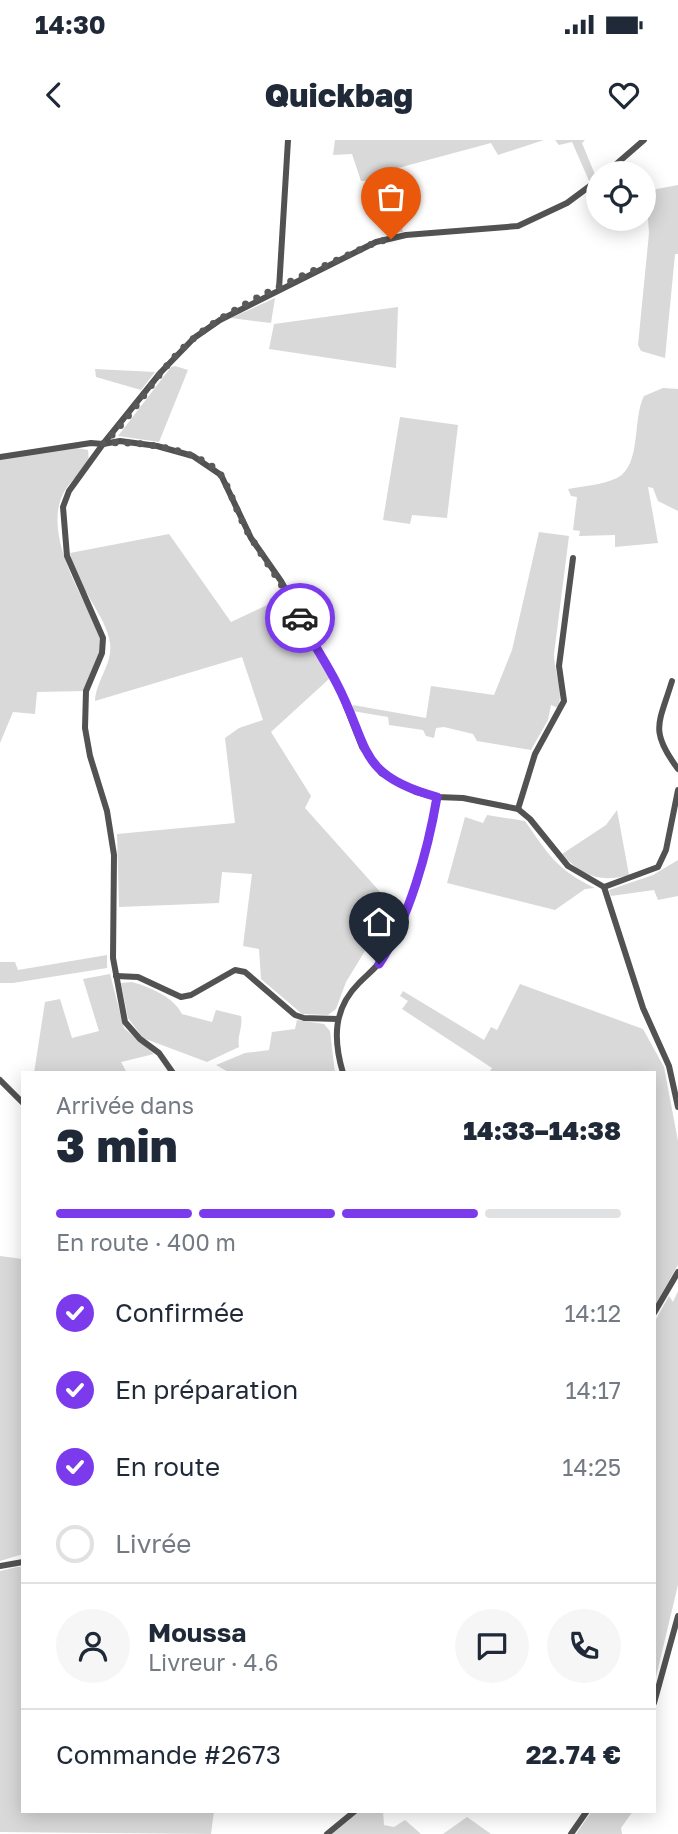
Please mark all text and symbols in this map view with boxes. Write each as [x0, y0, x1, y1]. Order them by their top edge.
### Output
text: 14:30 [35, 9, 106, 40]
icon: back [35, 76, 73, 114]
text: Quickbag [265, 76, 413, 114]
icon: heart [605, 76, 643, 114]
map controls [586, 161, 656, 231]
button: locate [586, 161, 656, 231]
pin [361, 167, 421, 239]
icon: bag [372, 178, 410, 216]
courier [265, 583, 335, 653]
icon: car [281, 599, 319, 637]
pin [349, 892, 409, 964]
icon: home [360, 903, 398, 941]
text: Arrivée dans [56, 1091, 194, 1119]
text: 14:33–14:38 [463, 1115, 621, 1146]
text: 3 min [56, 1117, 178, 1172]
text: En route · 400 m [56, 1228, 236, 1256]
icon: check [56, 1294, 94, 1332]
text: Confirmée [115, 1297, 244, 1328]
text: 14:12 [564, 1299, 621, 1327]
icon: check [56, 1371, 94, 1409]
text: En préparation [115, 1374, 298, 1405]
text: 14:17 [566, 1376, 621, 1404]
icon: check [56, 1448, 94, 1486]
text: En route [115, 1451, 220, 1482]
text: 14:25 [562, 1453, 621, 1481]
text: Livrée [115, 1528, 191, 1559]
button: person [56, 1609, 130, 1683]
button: chat [455, 1609, 529, 1683]
button: phone [547, 1609, 621, 1683]
text: Moussa [148, 1617, 246, 1648]
text: Livreur · 4.6 [148, 1648, 278, 1676]
text: Commande #2673 [56, 1739, 281, 1770]
text: 22.74 € [526, 1739, 621, 1770]

